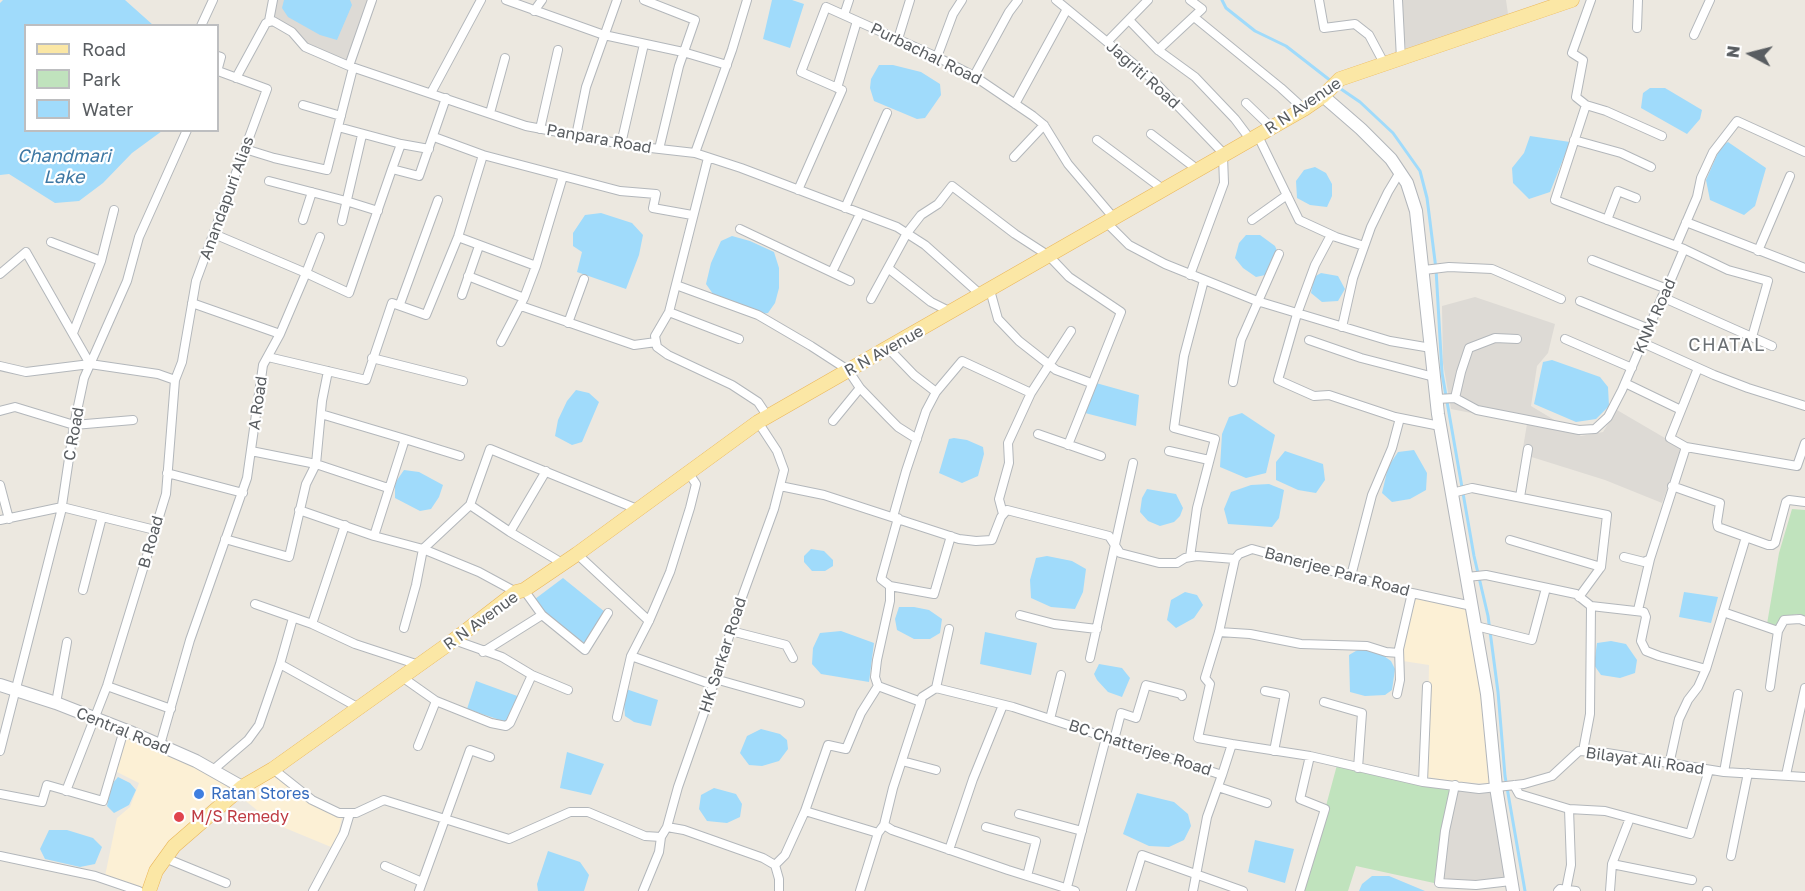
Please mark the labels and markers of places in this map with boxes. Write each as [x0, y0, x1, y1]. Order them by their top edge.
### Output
place label: Ratan Stores [211, 784, 310, 804]
marker: Ratan Stores [192, 787, 206, 801]
place label: M/S Remedy [191, 807, 289, 827]
marker: M/S Remedy [172, 810, 186, 824]

